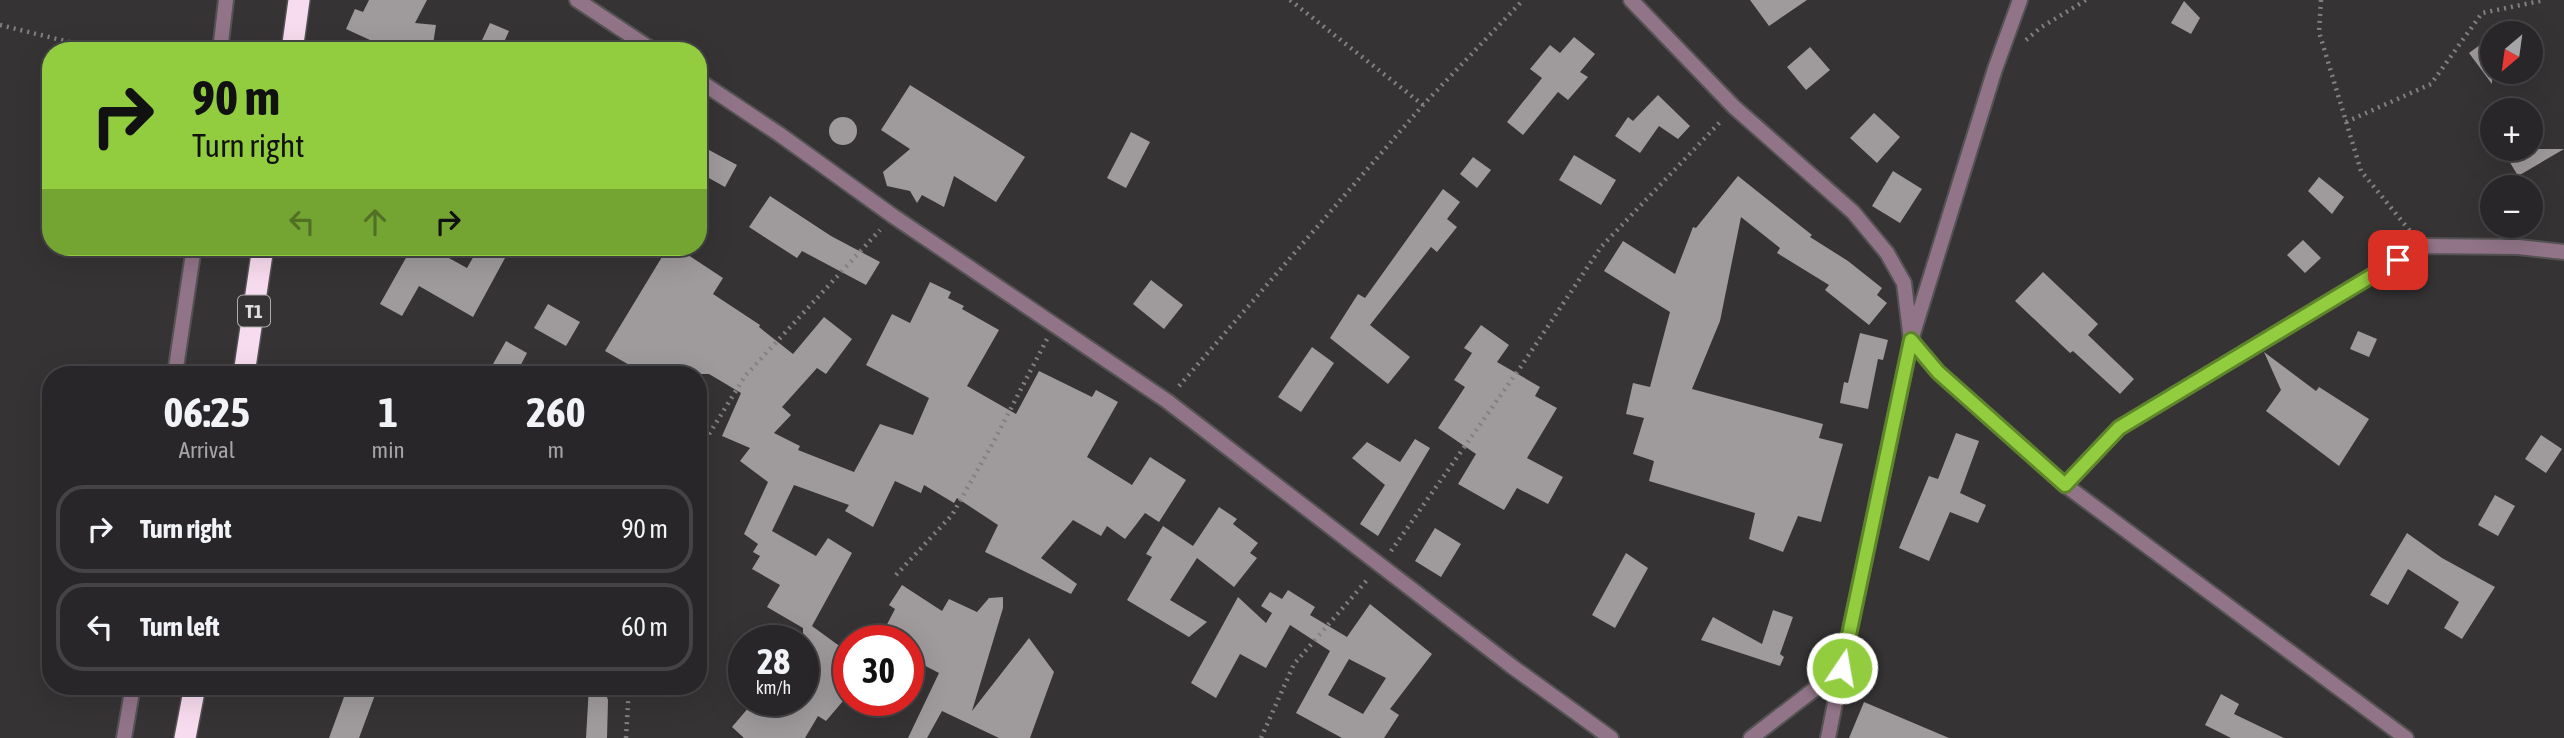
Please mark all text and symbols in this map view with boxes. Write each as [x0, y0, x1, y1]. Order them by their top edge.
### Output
north arrow [2480, 21, 2543, 84]
map controls [2480, 21, 2543, 238]
text: 90 m [192, 69, 280, 125]
icon: right [77, 70, 168, 161]
button: + [2480, 98, 2543, 161]
text: Turn right [192, 127, 305, 164]
button: − [2480, 175, 2543, 238]
icon: left [283, 203, 321, 241]
icon: ahead [356, 203, 394, 241]
icon: right [429, 203, 467, 241]
pin [2368, 230, 2428, 290]
icon: arrive [2379, 241, 2417, 279]
road number: T1 [238, 296, 270, 326]
text: 06:25 [164, 388, 250, 436]
text: 1 [378, 388, 398, 436]
text: 260 [526, 388, 585, 436]
text: Arrival [179, 437, 235, 463]
text: min [372, 437, 405, 463]
text: m [548, 437, 564, 463]
icon: right [81, 510, 119, 548]
text: Turn right [140, 514, 231, 544]
text: 90 m [621, 514, 668, 544]
icon: left [81, 608, 119, 646]
text: Turn left [140, 612, 220, 642]
text: 60 m [621, 612, 668, 642]
speed limit sign: 30 [833, 625, 924, 716]
position arrow [1805, 631, 1879, 705]
text: 28 [757, 641, 790, 681]
text: km/h [756, 677, 791, 698]

